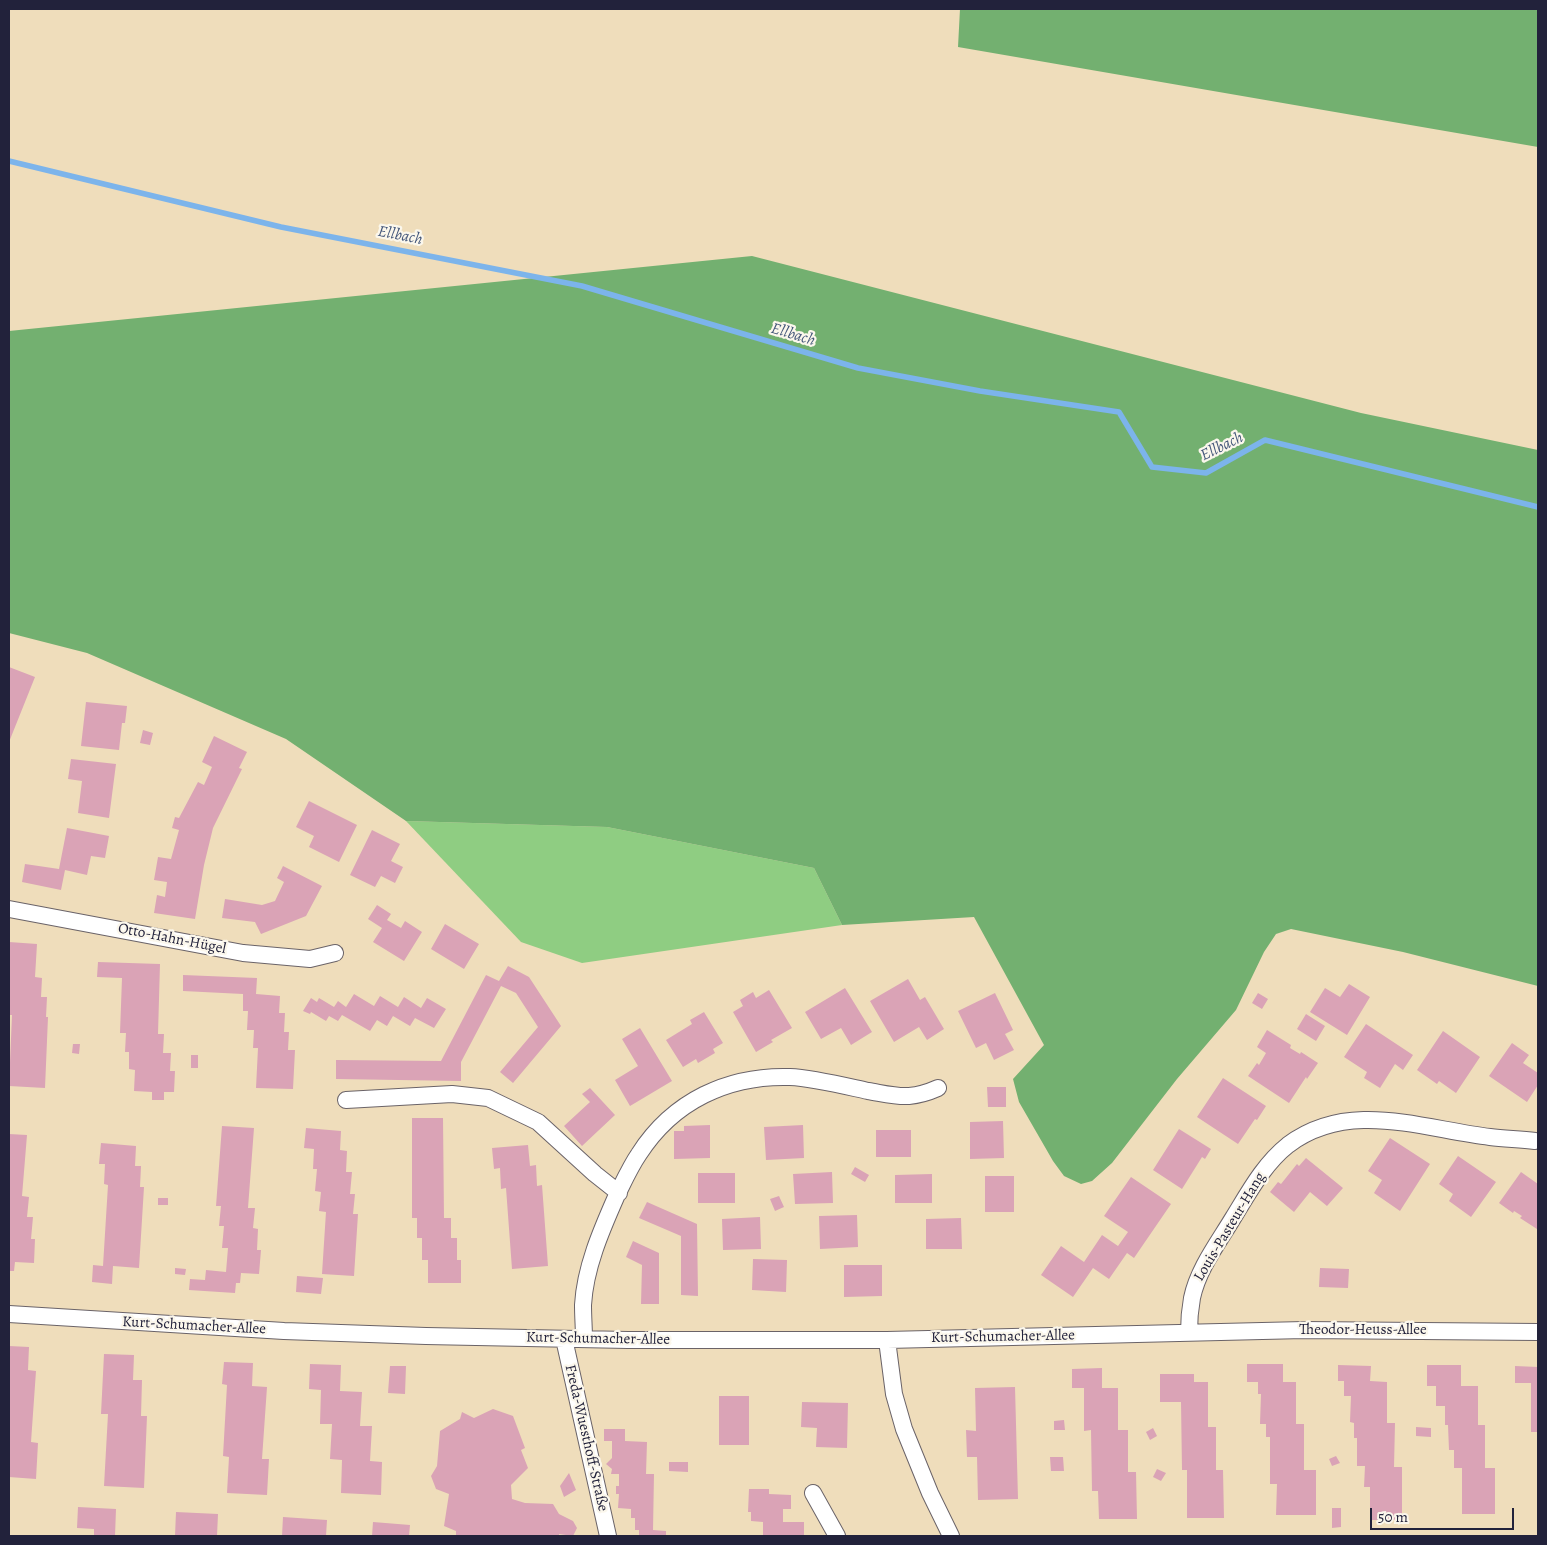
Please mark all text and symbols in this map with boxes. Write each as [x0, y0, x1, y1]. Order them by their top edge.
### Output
water label: Ellbach [376, 222, 424, 250]
water label: Ellbach [769, 319, 817, 351]
water label: Ellbach [1198, 428, 1246, 466]
street label: Otto-Hahn-Hügel [116, 920, 228, 958]
street label: Louis-Pasteur-Hang [1190, 1169, 1270, 1285]
street label: Kurt-Schumacher-Allee [122, 1313, 266, 1339]
street label: Theodor-Heuss-Allee [1299, 1321, 1427, 1339]
street label: Kurt-Schumacher-Allee [931, 1327, 1075, 1347]
street label: Kurt-Schumacher-Allee [526, 1329, 670, 1349]
street label: Freda-Wuesthoff-Straße [560, 1363, 612, 1513]
scale bar [1372, 1498, 1516, 1530]
text: 50 m [1378, 1507, 1408, 1527]

